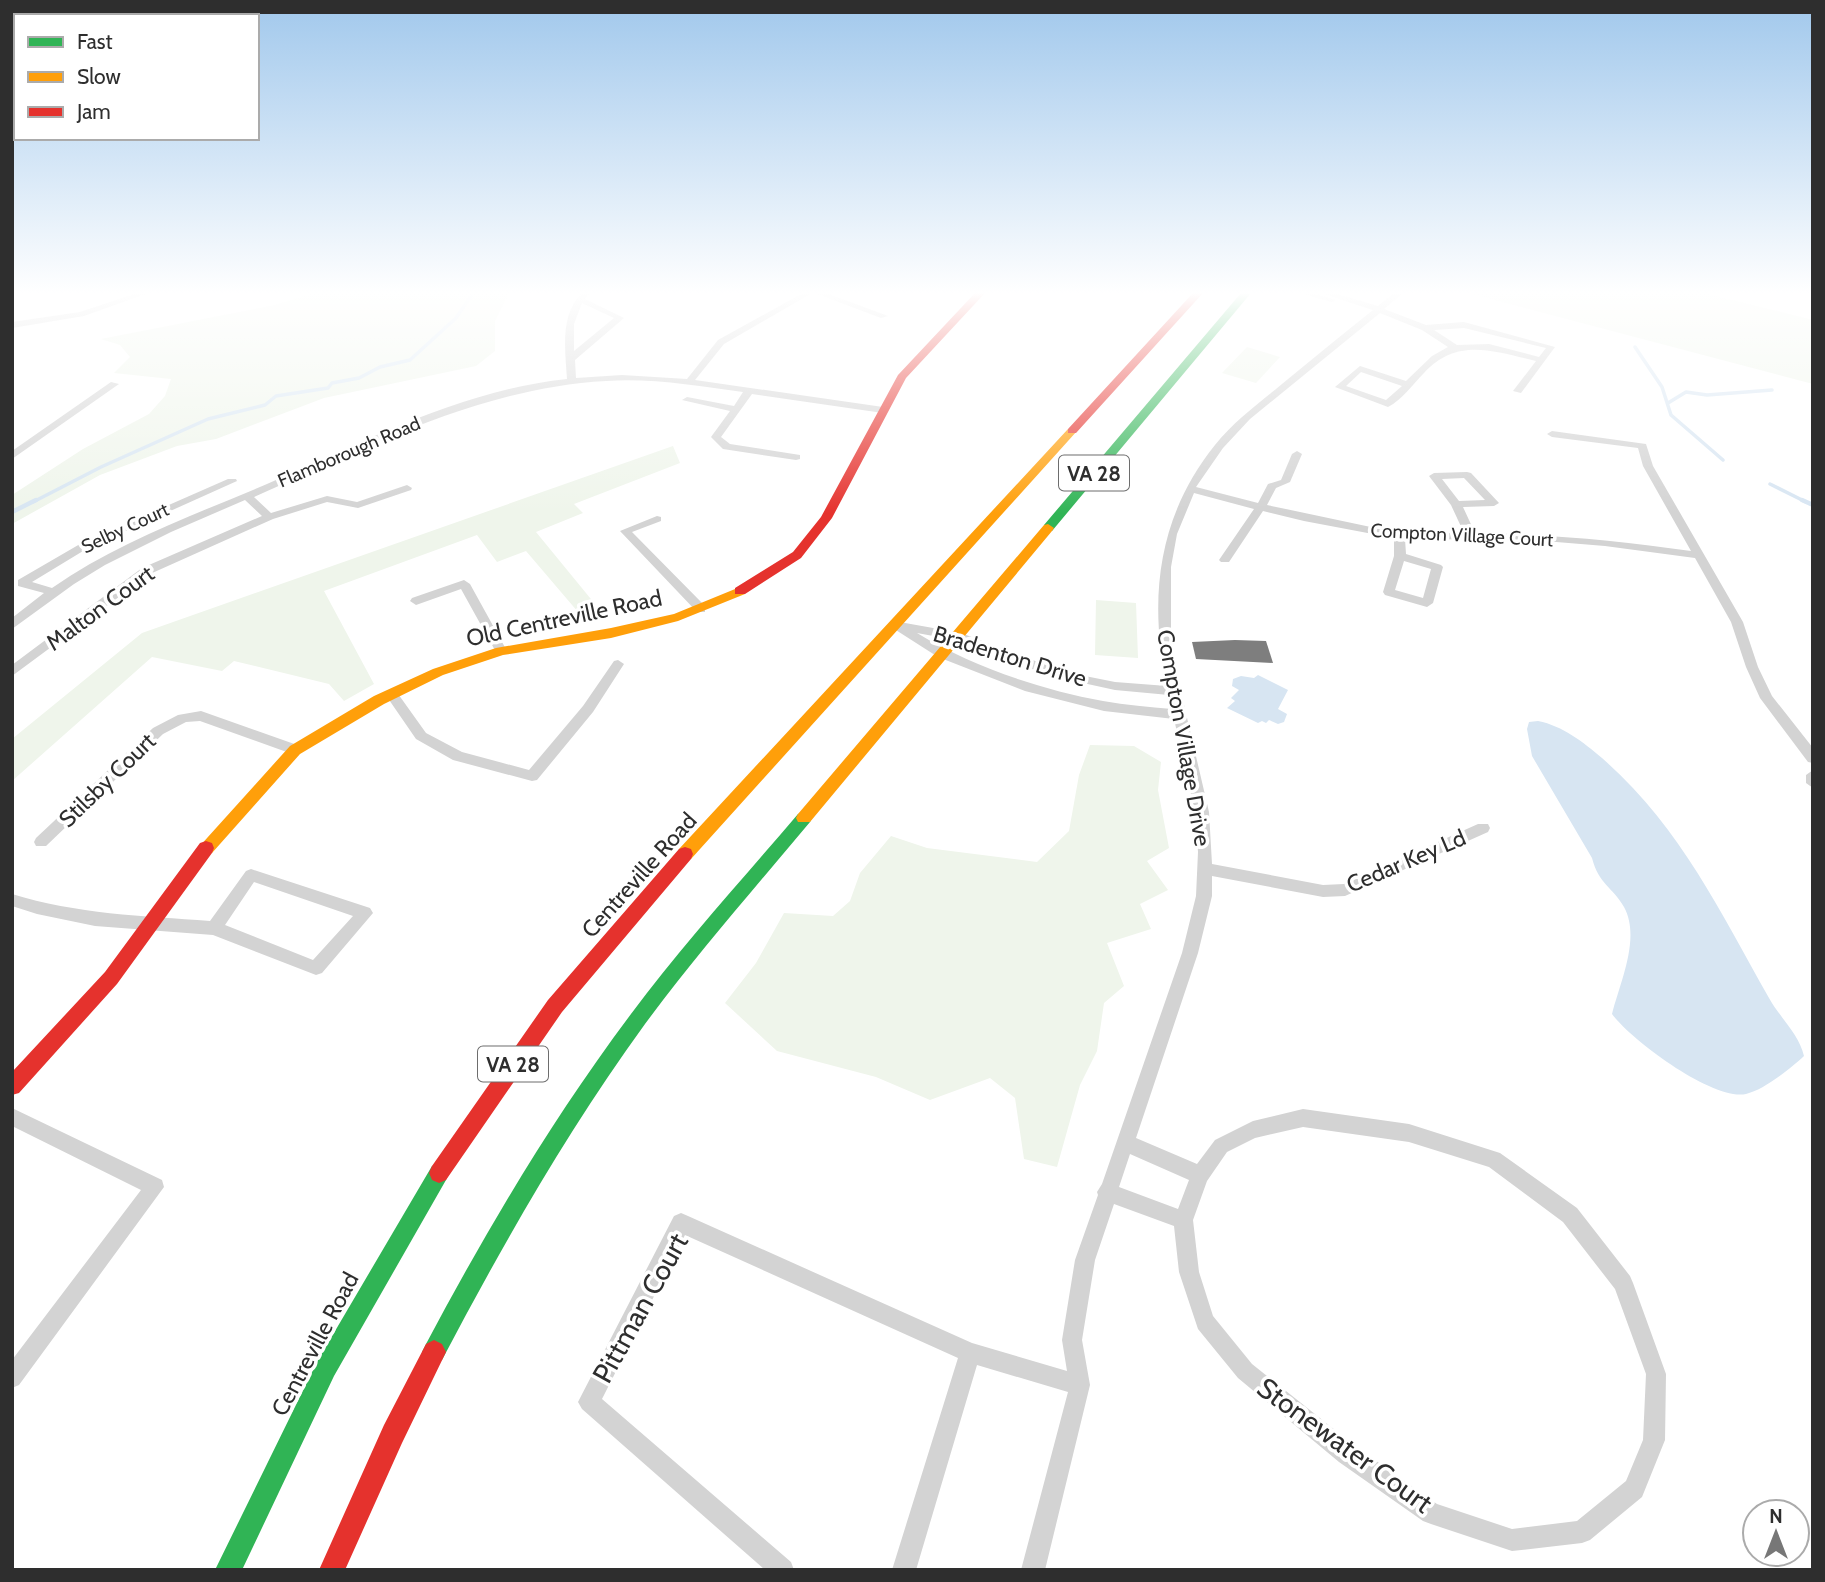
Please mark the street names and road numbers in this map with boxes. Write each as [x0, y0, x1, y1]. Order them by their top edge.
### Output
street label: Flamborough Road [274, 412, 424, 492]
road number: VA 28 [1059, 456, 1129, 490]
street label: Selby Court [78, 498, 173, 558]
street label: Compton Village Court [1370, 519, 1555, 551]
street label: Malton Court [40, 559, 160, 657]
street label: Old Centreville Road [464, 584, 664, 652]
street label: Bradenton Drive [930, 619, 1090, 693]
street label: Compton Village Drive [1151, 628, 1217, 849]
street label: Stilsby Court [53, 727, 161, 833]
street label: Centreville Road [576, 807, 702, 943]
street label: Cedar Key Ld [1342, 823, 1470, 899]
road number: VA 28 [478, 1046, 548, 1082]
street label: Pittman Court [585, 1227, 695, 1389]
street label: Centreville Road [265, 1267, 365, 1421]
street label: Stonewater Court [1251, 1370, 1439, 1520]

